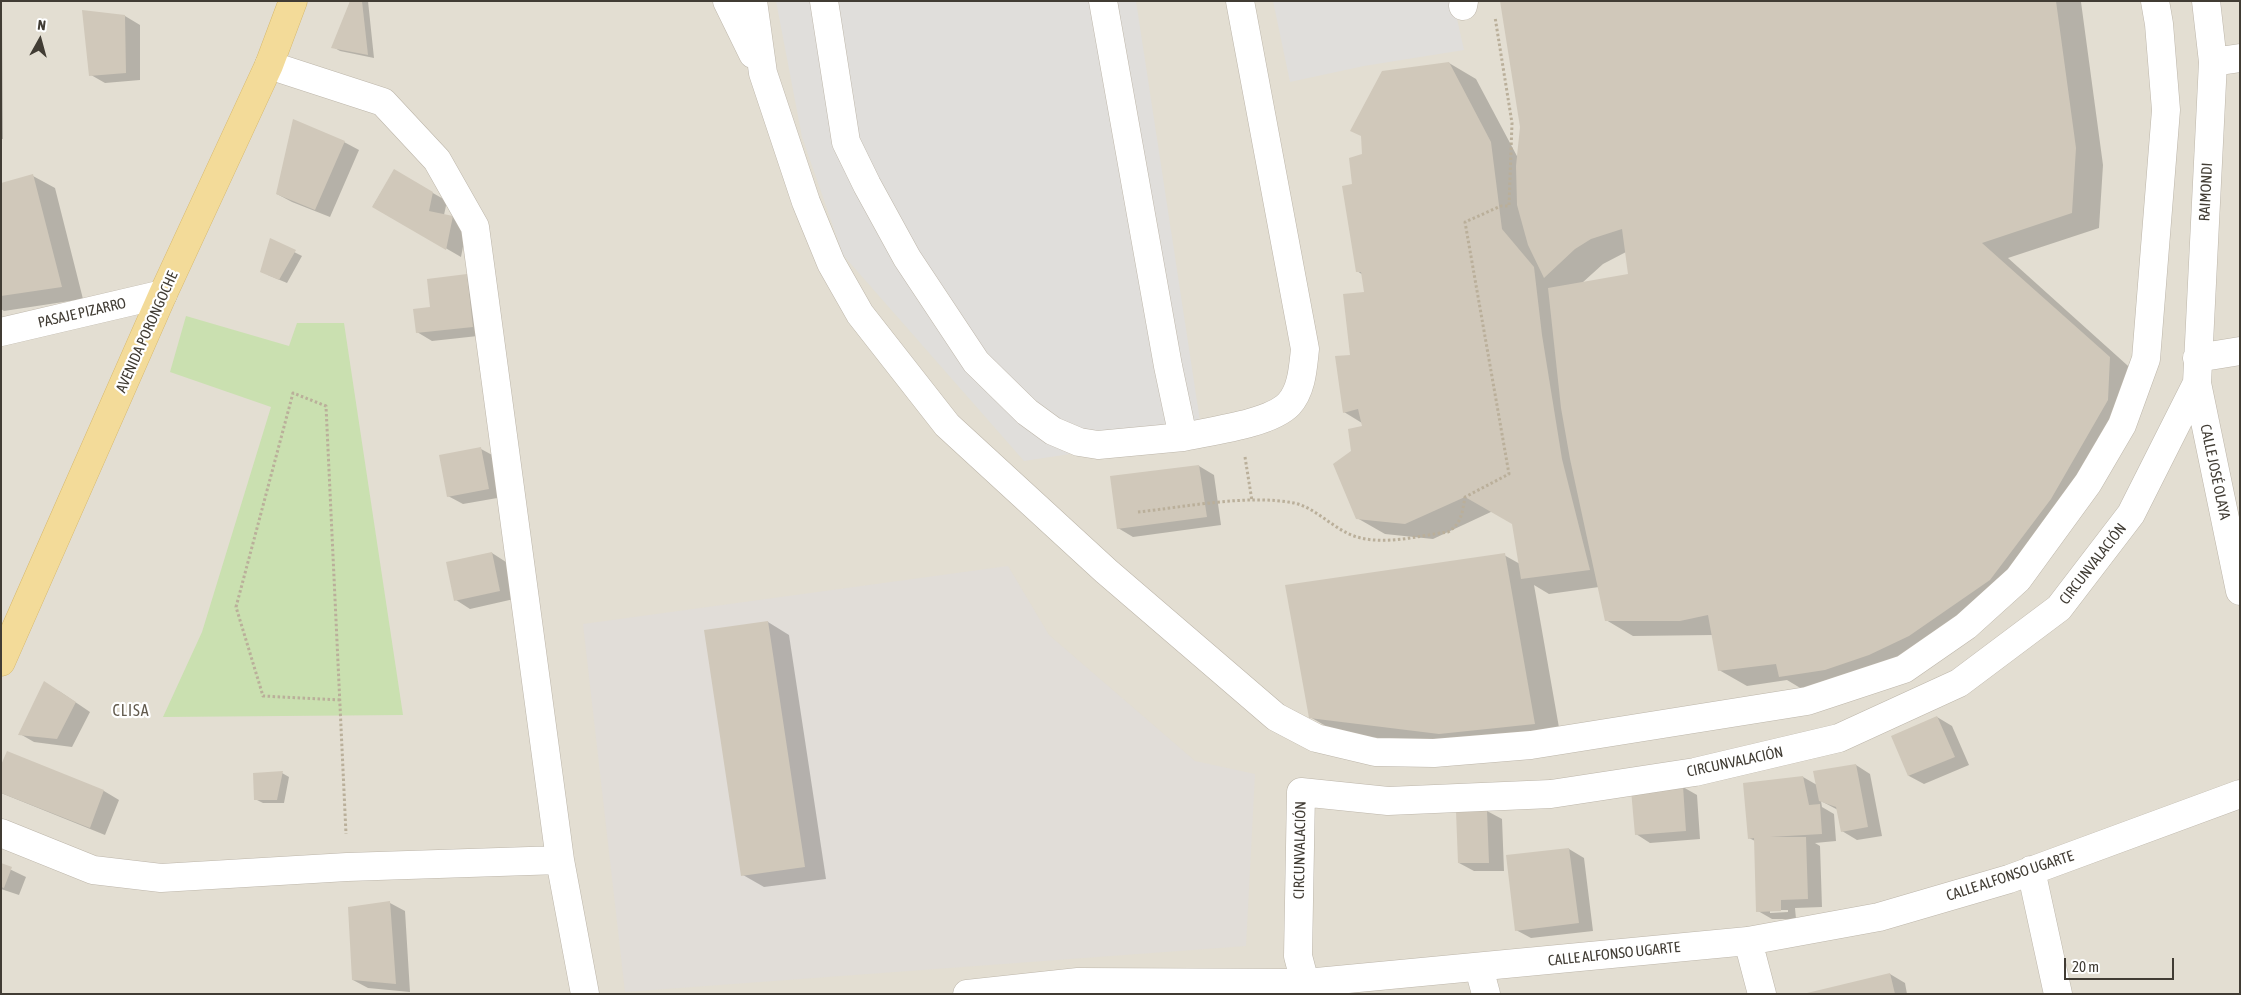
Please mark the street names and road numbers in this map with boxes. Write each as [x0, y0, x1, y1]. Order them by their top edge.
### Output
street label: RAIMONDI [2195, 162, 2217, 222]
street label: AVENIDA PORONGOCHE [112, 269, 182, 395]
street label: PASAJE PIZARRO [36, 294, 128, 332]
street label: CALLE JOSÉ OLAYA [2196, 423, 2234, 521]
street label: CIRCUNVALACIÓN [2056, 520, 2130, 608]
street label: CIRCUNVALACIÓN [1685, 743, 1785, 781]
street label: CIRCUNVALACIÓN [1290, 801, 1310, 899]
street label: CALLE ALFONSO UGARTE [1944, 847, 2076, 905]
street label: CALLE ALFONSO UGARTE [1547, 938, 1681, 970]

